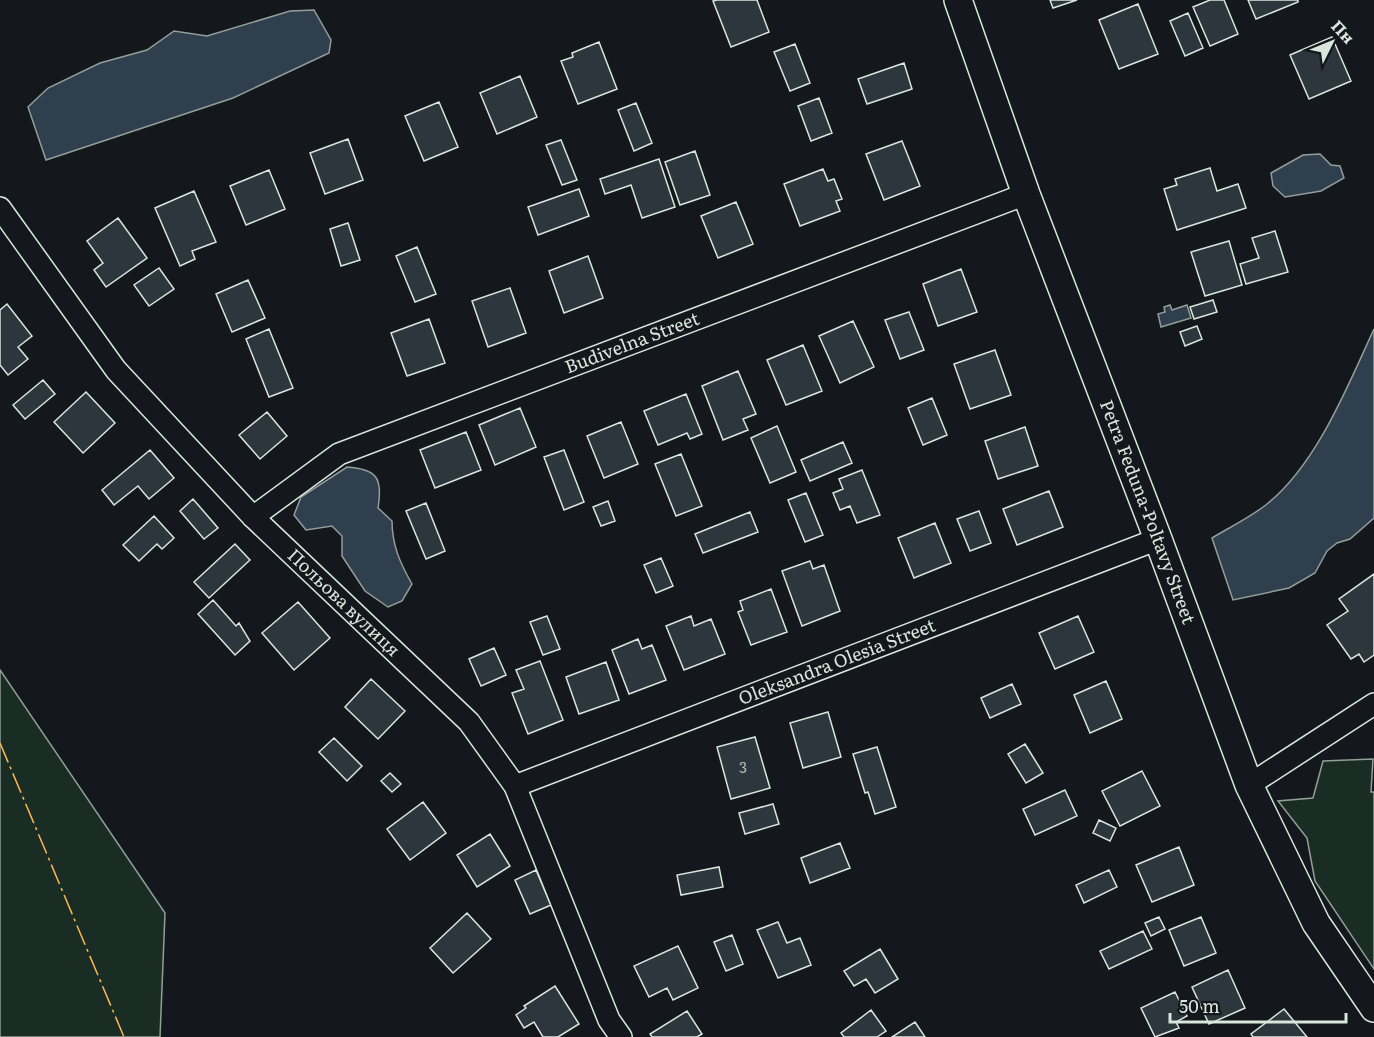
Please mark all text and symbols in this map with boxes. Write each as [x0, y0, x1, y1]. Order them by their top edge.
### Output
north arrow [1302, 12, 1362, 72]
text: Пн [1326, 14, 1361, 48]
street label: Budivelna Street [560, 304, 703, 379]
street label: Petra Feduna-Poltavy Street [1094, 396, 1204, 628]
street label: Польова вулиця [282, 541, 407, 662]
street label: Oleksandra Olesia Street [734, 611, 940, 711]
house number: 3 [739, 755, 747, 778]
scale bar [1170, 986, 1346, 1024]
text: 50 m [1179, 992, 1220, 1019]

